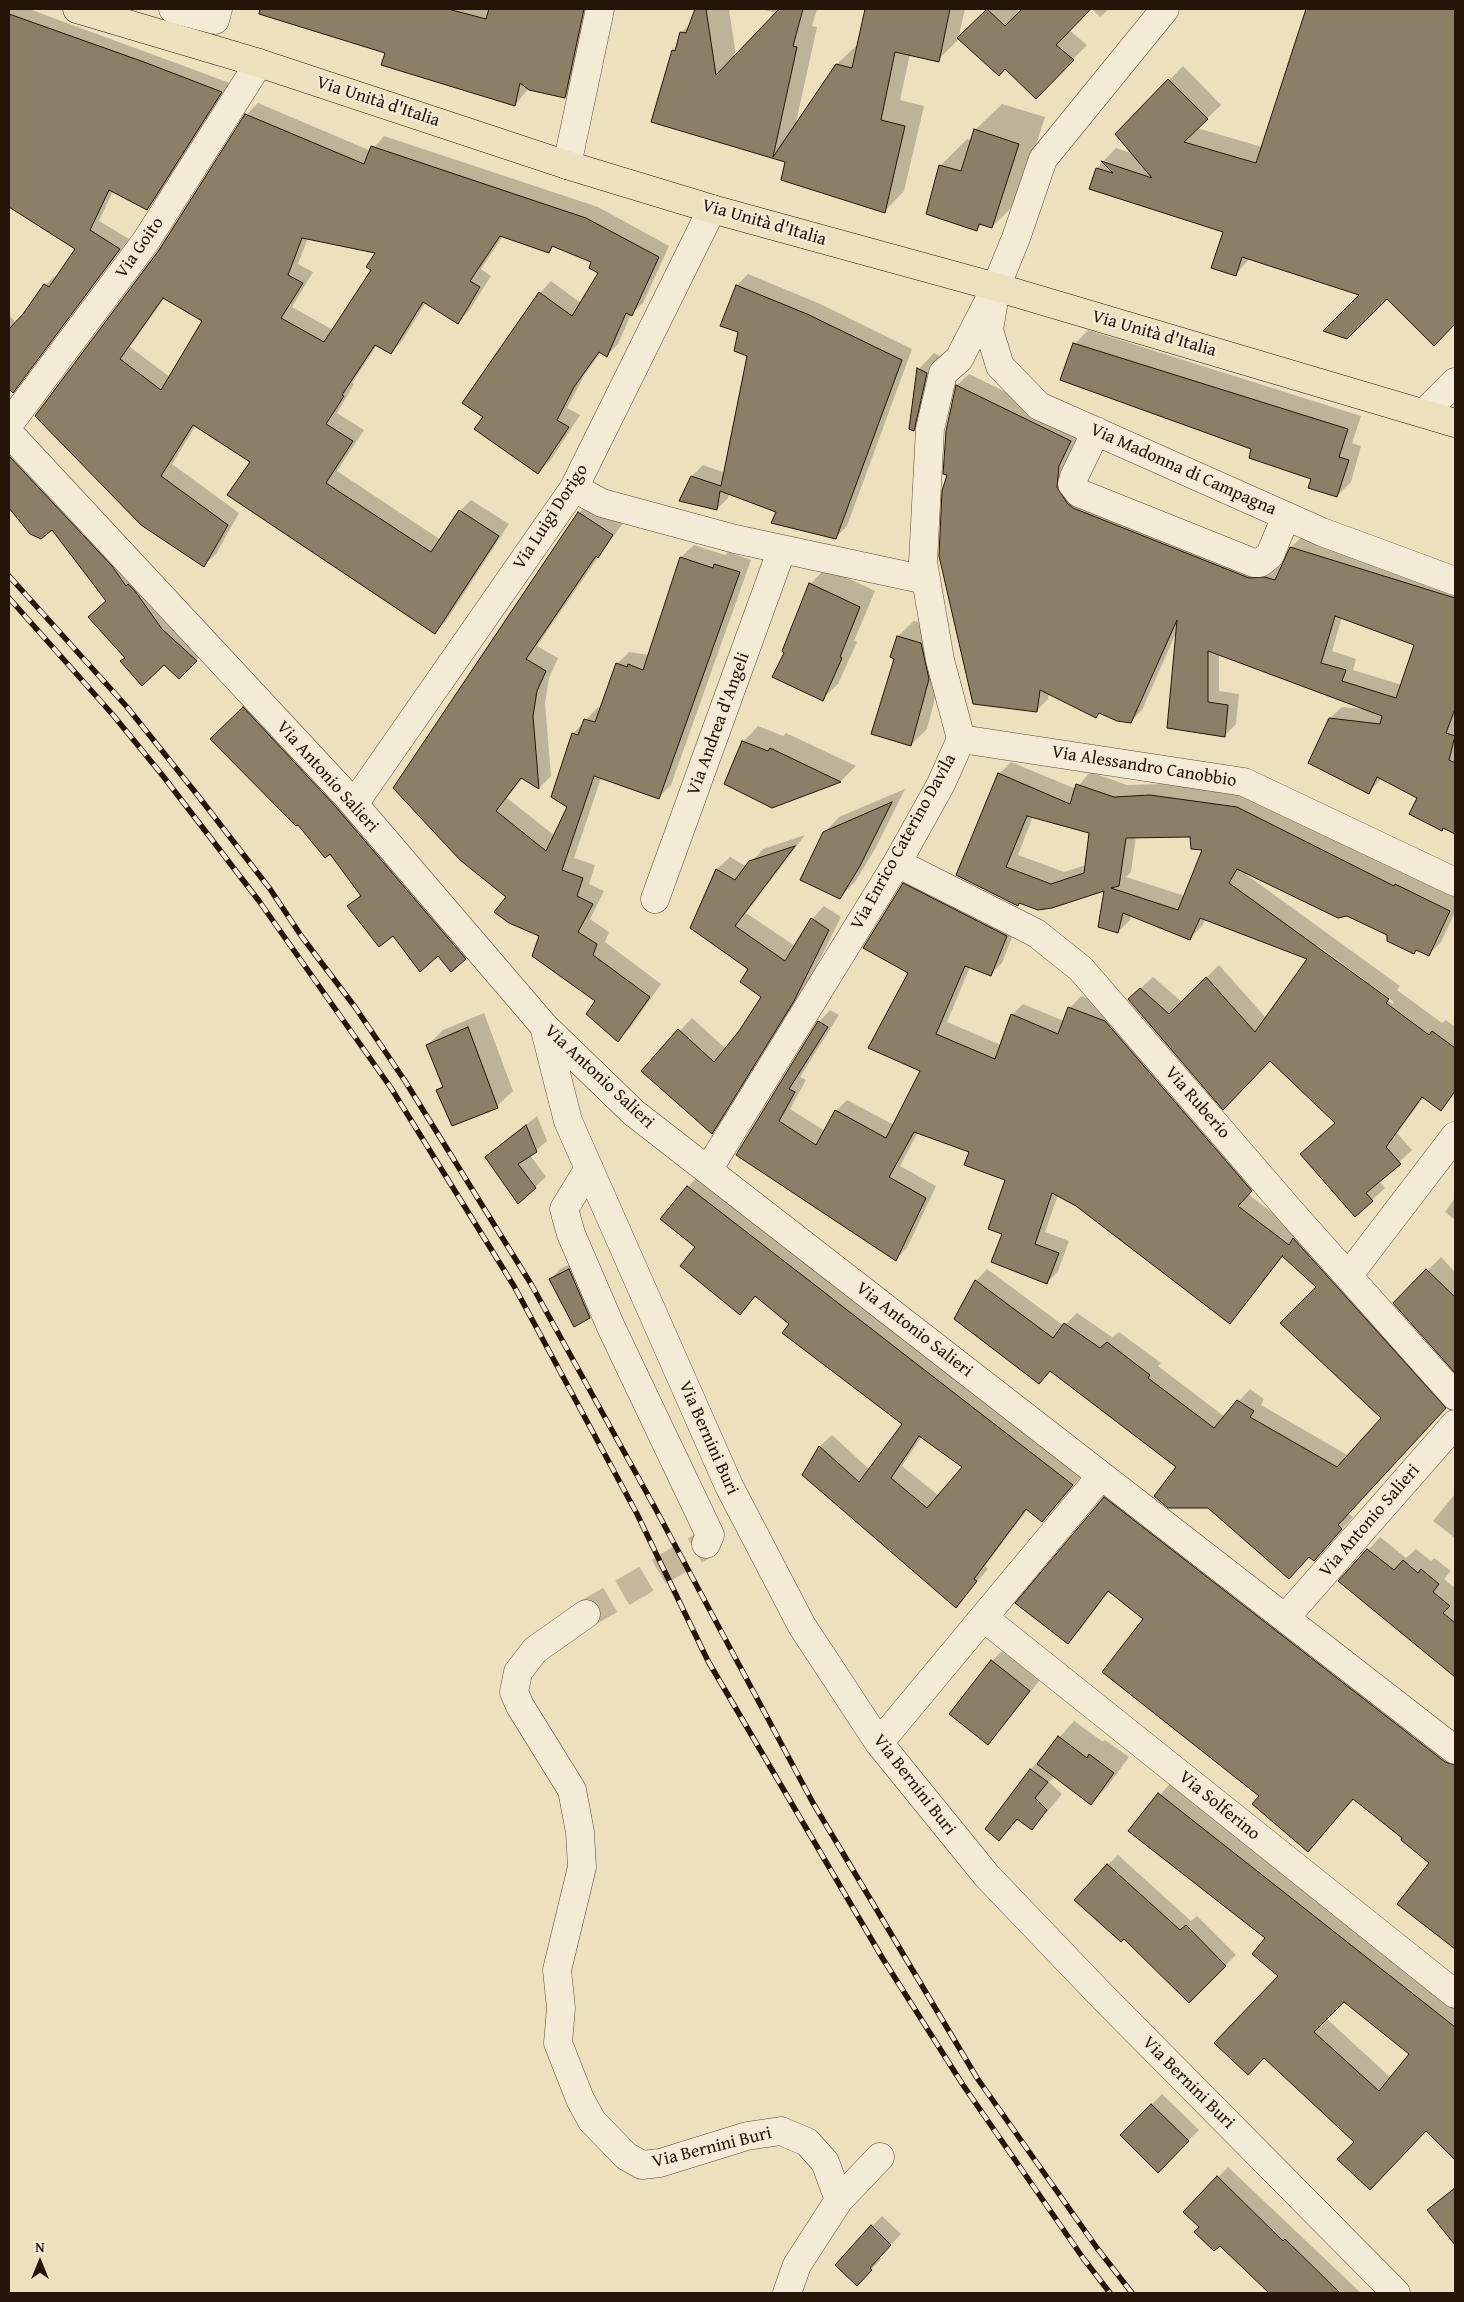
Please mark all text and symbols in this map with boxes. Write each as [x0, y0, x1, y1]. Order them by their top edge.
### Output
street label: Via Unità d'Italia [314, 72, 442, 132]
street label: Via Unità d'Italia [699, 195, 829, 251]
street label: Via Goito [111, 213, 169, 283]
street label: Via Unità d'Italia [1089, 306, 1219, 362]
street label: Via Madonna di Campagna [1087, 419, 1279, 521]
street label: Via Luigi Dorigo [509, 460, 593, 574]
street label: Via Andrea d'Angeli [683, 649, 755, 799]
street label: Via Antonio Salieri [271, 717, 383, 837]
street label: Via Alessandro Canobbio [1050, 742, 1238, 792]
street label: Via Enrico Caterino Davila [847, 750, 961, 934]
street label: Via Antonio Salieri [540, 1021, 658, 1133]
street label: Via Ruberio [1160, 1062, 1234, 1144]
street label: Via Antonio Salieri [851, 1278, 977, 1382]
street label: Via Bernini Buri [673, 1378, 743, 1498]
street label: Via Antonio Salieri [1315, 1460, 1425, 1582]
street label: Via Bernini Buri [868, 1730, 960, 1840]
street label: Via Solferino [1174, 1767, 1264, 1845]
street label: Via Bernini Buri [1137, 2032, 1239, 2134]
street label: Via Bernini Buri [650, 2123, 774, 2173]
north arrow [15, 2237, 65, 2287]
text: N [35, 2237, 45, 2257]

